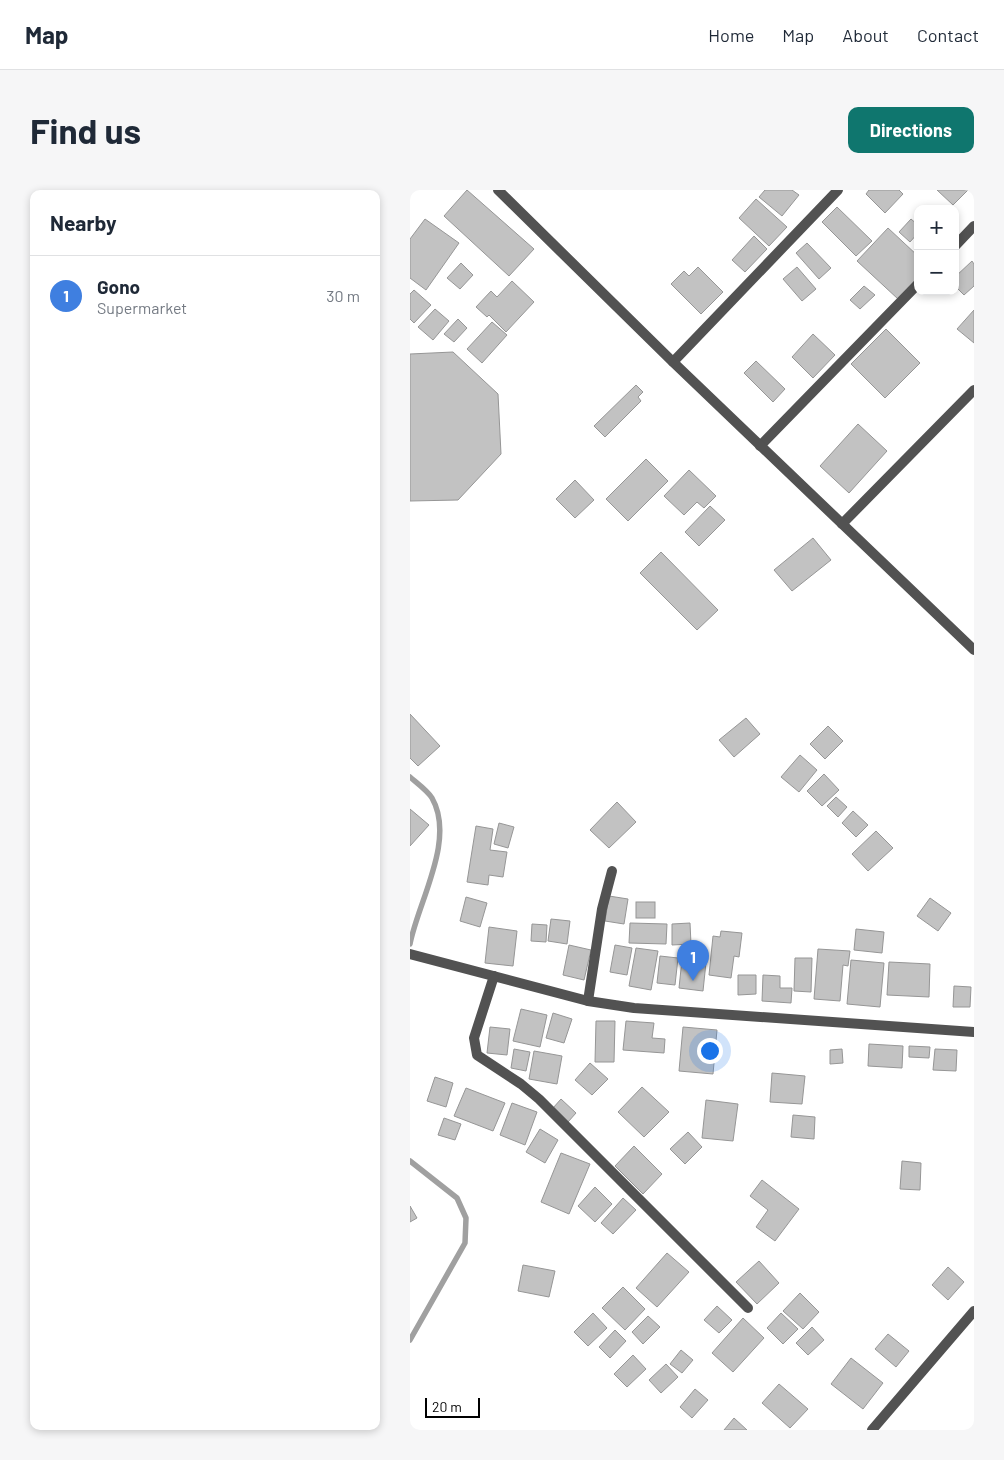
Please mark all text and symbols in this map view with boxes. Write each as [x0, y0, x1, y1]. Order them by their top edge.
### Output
text: Map [25, 20, 68, 49]
text: Home [708, 24, 754, 46]
text: Map [782, 24, 814, 46]
text: About [842, 24, 889, 46]
text: Contact [917, 24, 979, 46]
button: Directions [848, 107, 974, 153]
text: Find us [30, 109, 141, 151]
map controls [914, 205, 959, 295]
button: + [914, 205, 959, 250]
text: Nearby [50, 210, 116, 235]
button: − [914, 250, 959, 295]
text: Gono [97, 275, 140, 298]
text: 1 [63, 286, 69, 305]
text: 30 m [326, 286, 360, 305]
text: Supermarket [97, 298, 187, 317]
pin: 1 [677, 940, 709, 981]
your location [697, 1038, 723, 1064]
scale bar [425, 1395, 480, 1418]
text: 20 m [432, 1398, 462, 1415]

